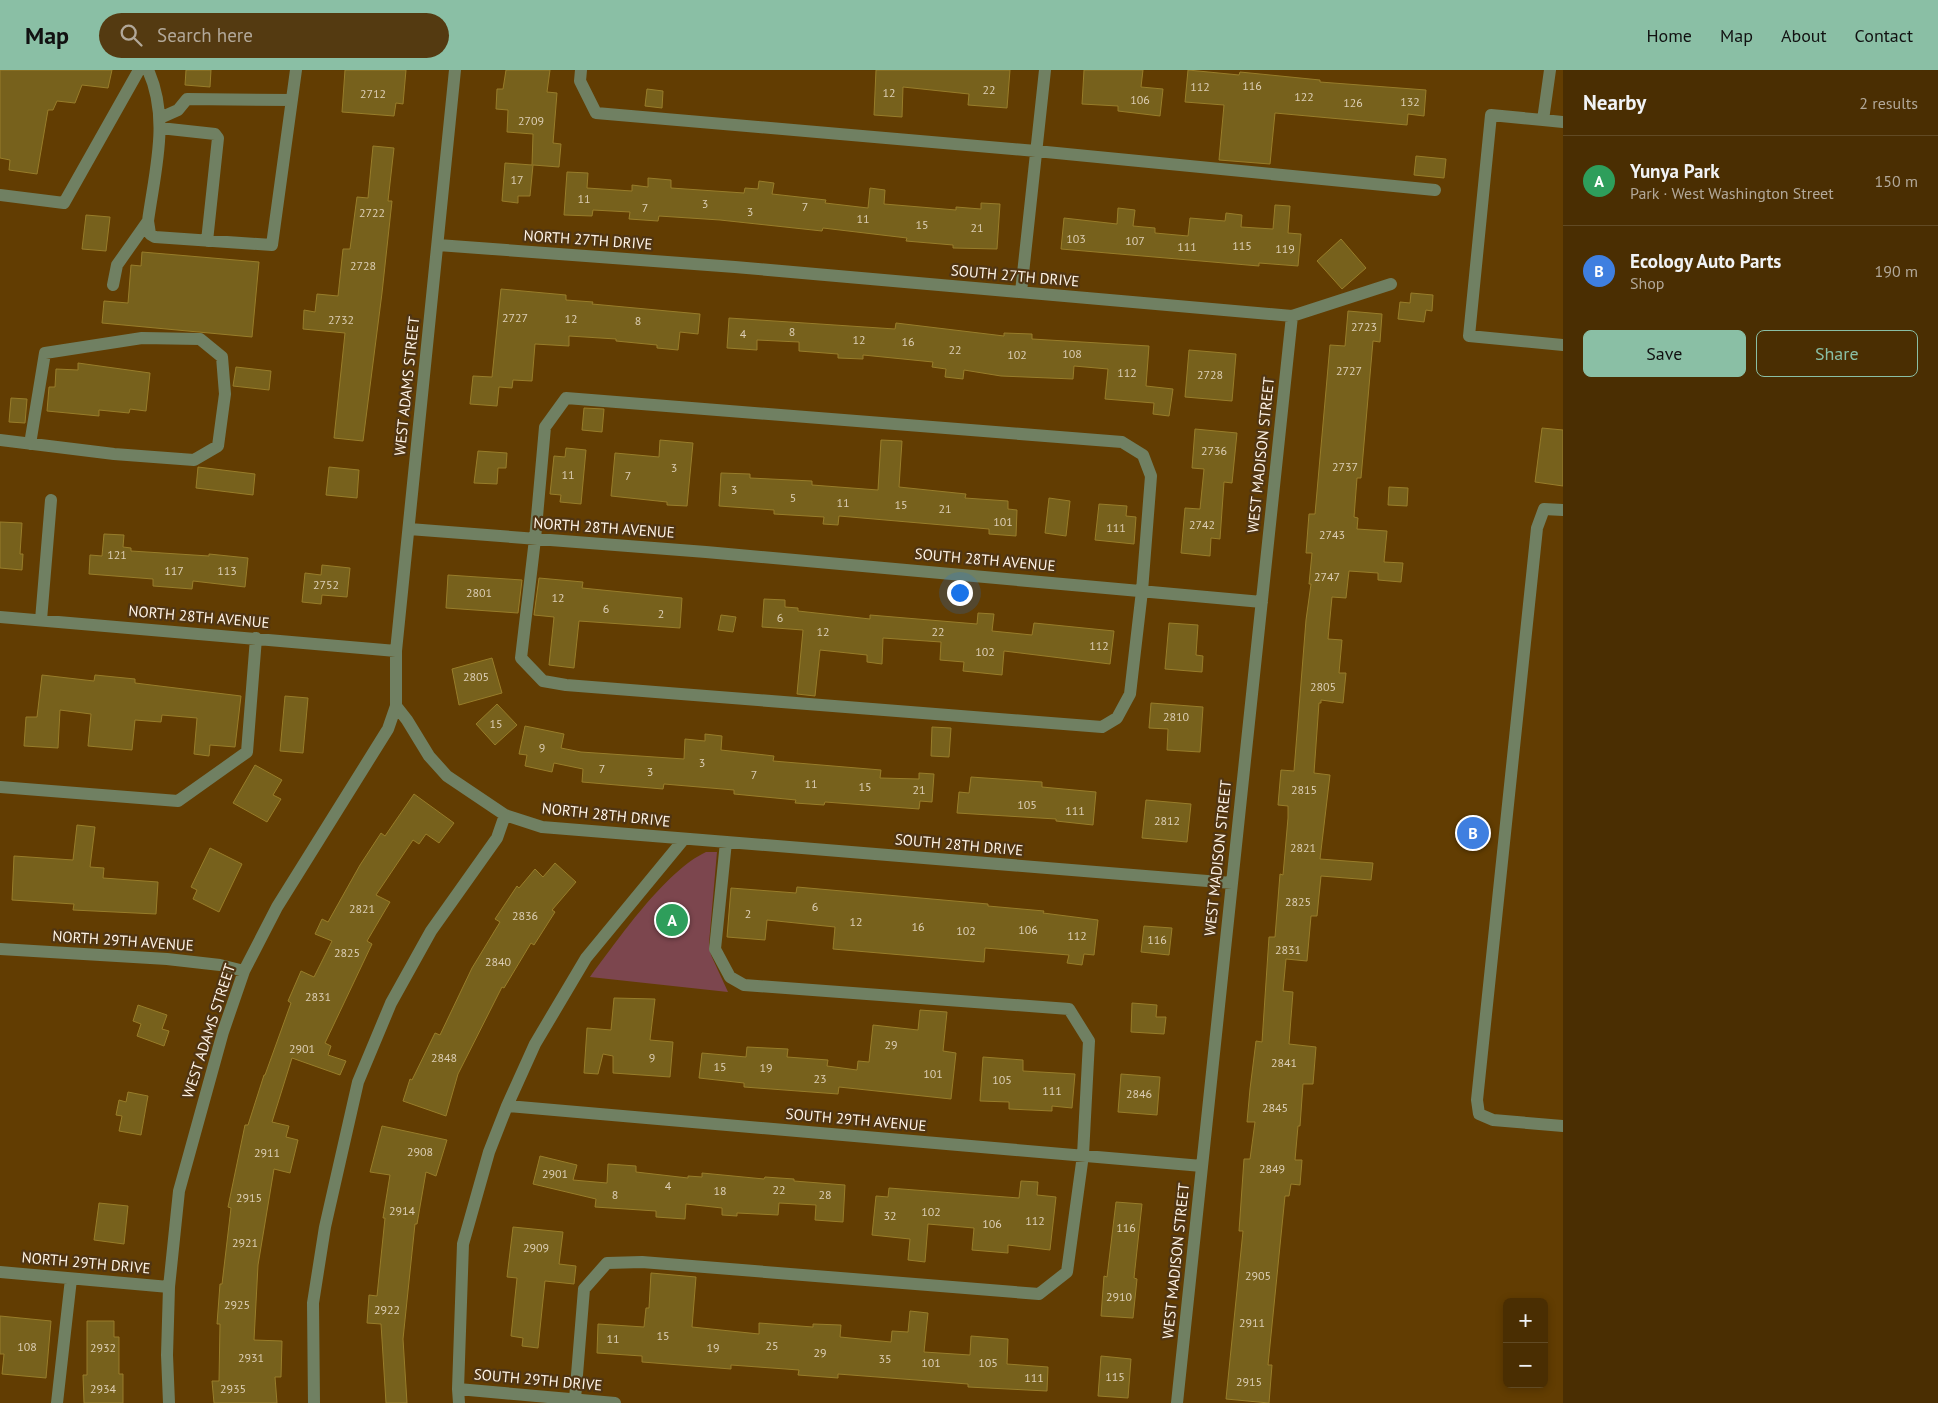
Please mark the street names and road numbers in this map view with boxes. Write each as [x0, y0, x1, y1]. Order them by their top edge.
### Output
street label: NORTH 27TH DRIVE [523, 226, 653, 253]
street label: SOUTH 27TH DRIVE [950, 260, 1080, 291]
street label: WEST ADAMS STREET [390, 315, 423, 457]
street label: WEST MADISON STREET [1243, 375, 1278, 534]
street label: NORTH 28TH AVENUE [533, 513, 675, 542]
street label: SOUTH 28TH AVENUE [914, 544, 1056, 575]
street label: NORTH 28TH AVENUE [128, 601, 270, 632]
street label: WEST MADISON STREET [1200, 778, 1235, 937]
street label: NORTH 28TH DRIVE [541, 798, 671, 831]
street label: SOUTH 28TH DRIVE [894, 829, 1024, 860]
street label: NORTH 29TH AVENUE [52, 926, 194, 955]
street label: WEST ADAMS STREET [178, 961, 239, 1100]
street label: SOUTH 29TH AVENUE [785, 1104, 927, 1135]
street label: WEST MADISON STREET [1158, 1181, 1193, 1340]
street label: NORTH 29TH DRIVE [21, 1247, 151, 1278]
street label: SOUTH 29TH DRIVE [473, 1364, 603, 1395]

